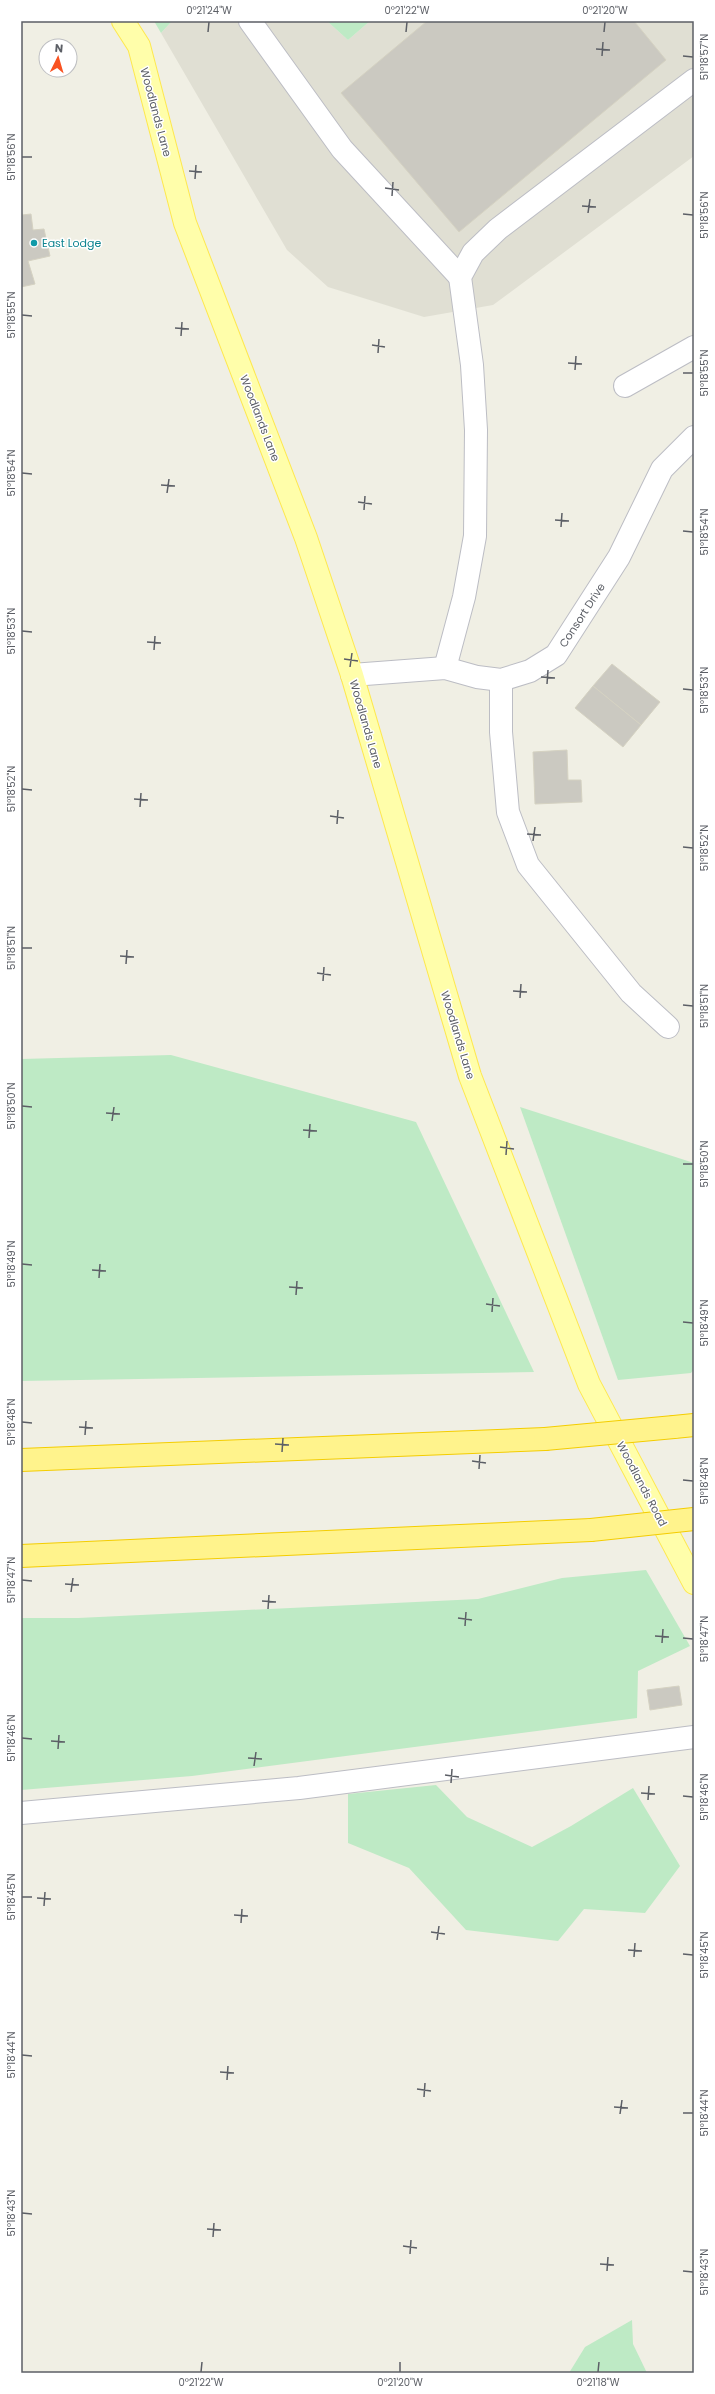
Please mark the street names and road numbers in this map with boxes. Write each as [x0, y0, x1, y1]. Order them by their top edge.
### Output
street label: Woodlands Lane [136, 66, 176, 158]
street label: Woodlands Lane [236, 372, 284, 464]
street label: Consort Drive [555, 579, 609, 650]
street label: Woodlands Lane [346, 678, 386, 770]
street label: Woodlands Lane [437, 989, 479, 1081]
street label: Woodlands Road [613, 1439, 671, 1529]

